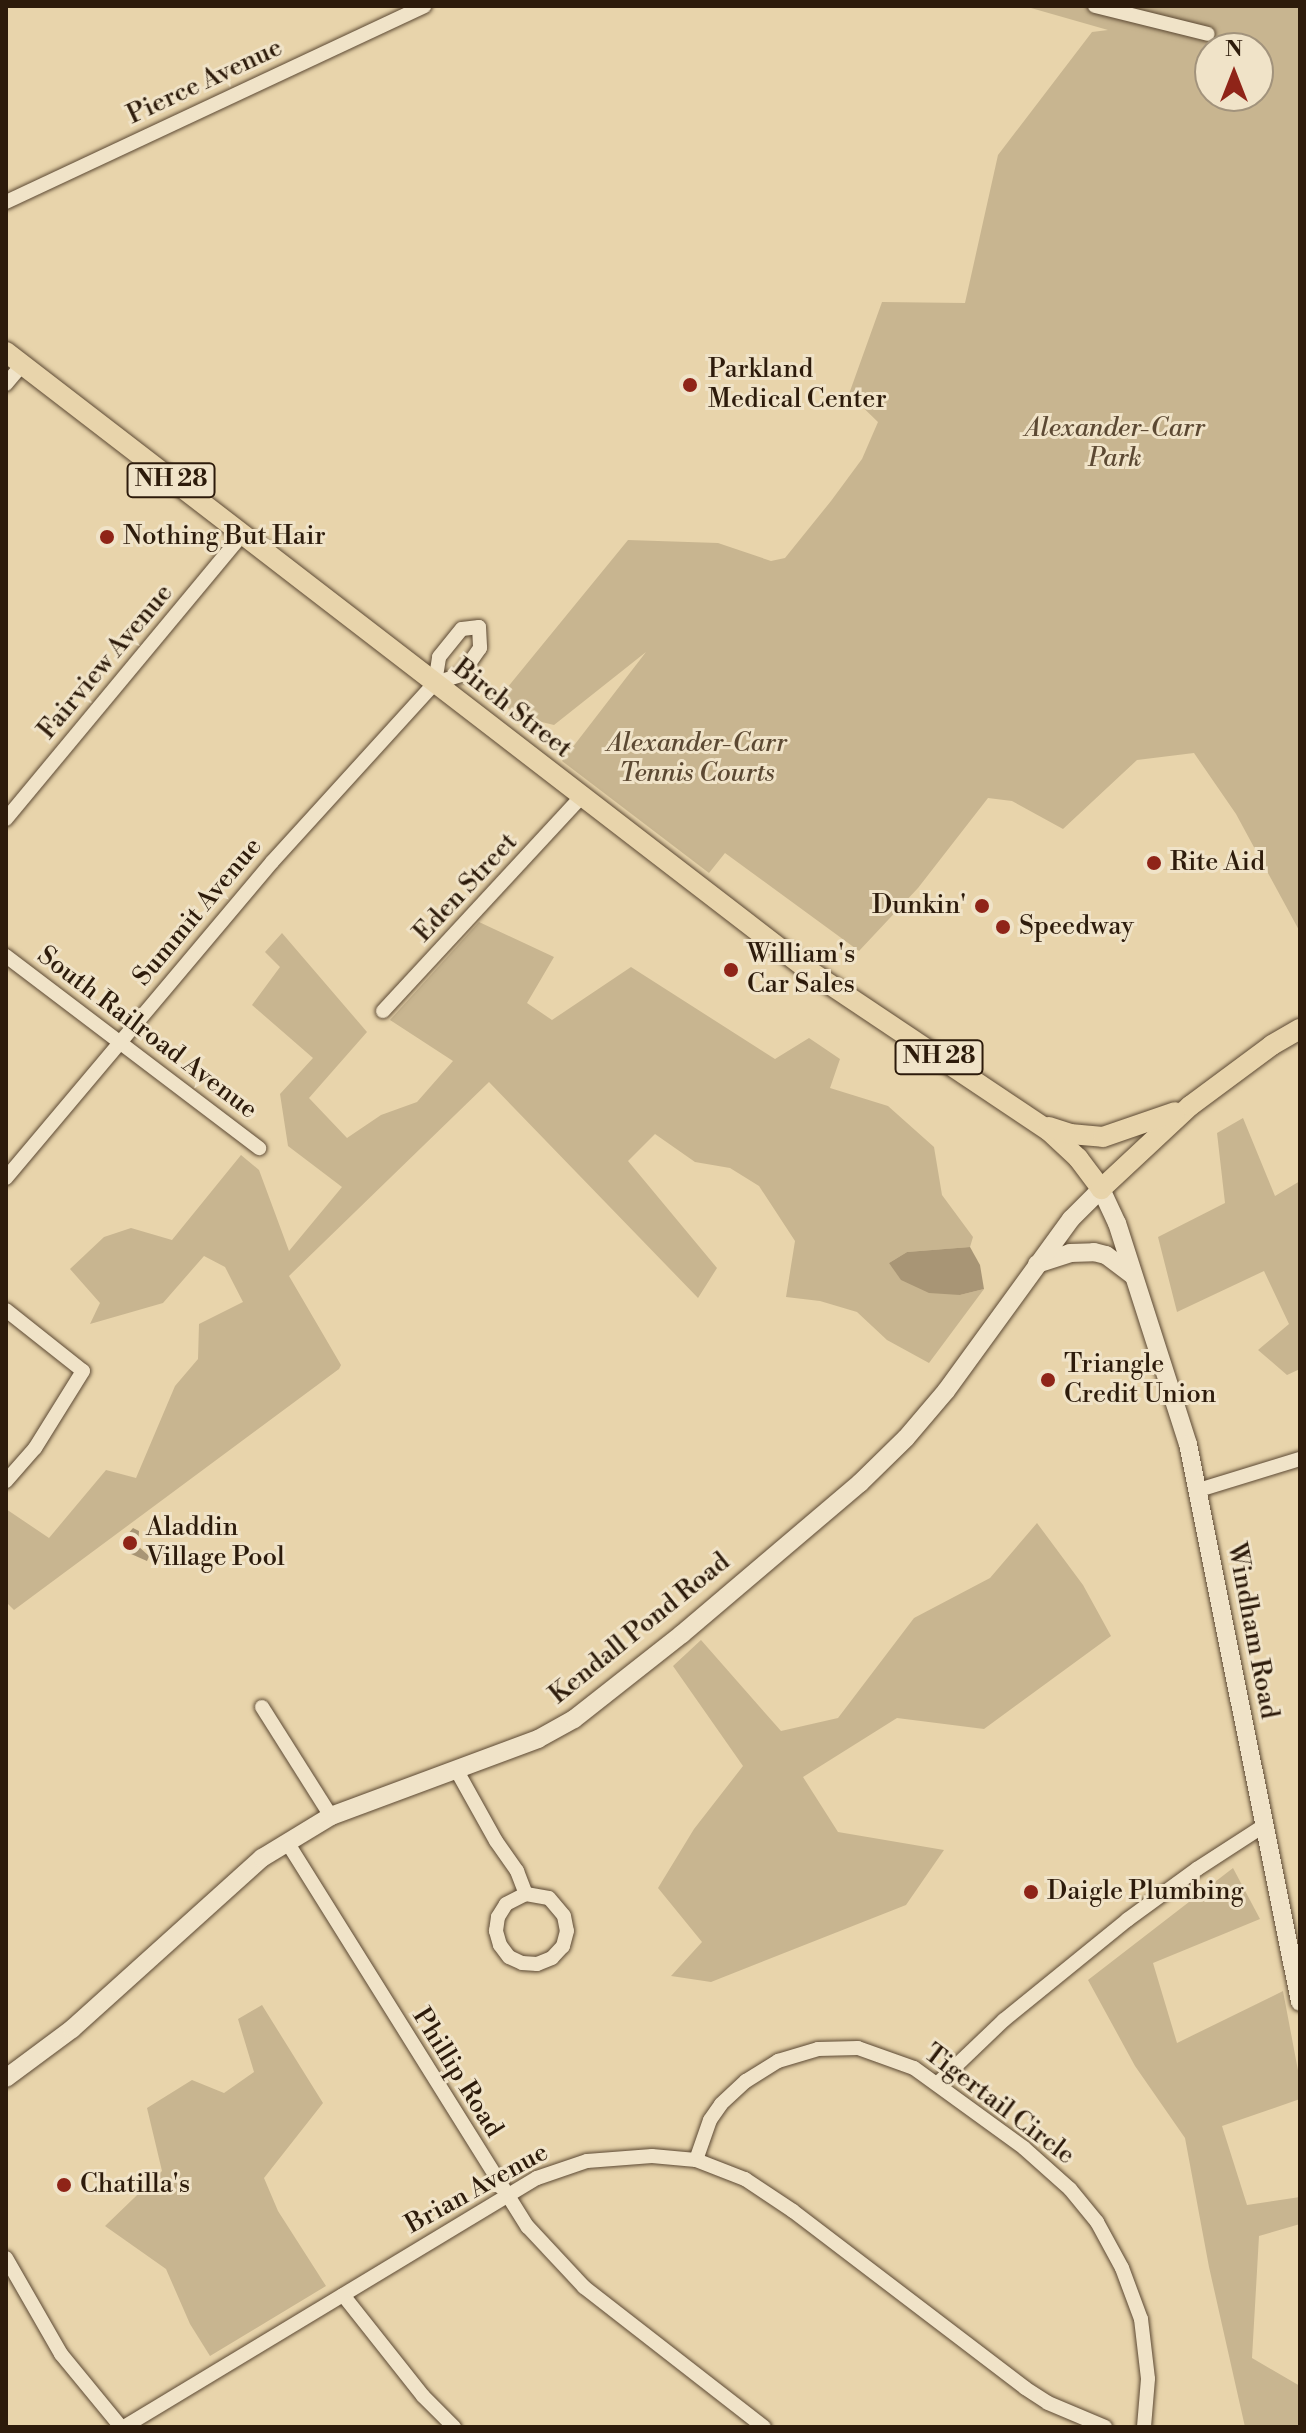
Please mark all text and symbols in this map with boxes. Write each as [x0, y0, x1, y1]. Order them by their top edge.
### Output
street label: Pierce Avenue [122, 32, 288, 132]
north arrow [1194, 32, 1274, 112]
text: N [1225, 36, 1243, 63]
place label: Parkland Medical Center [708, 354, 887, 416]
marker: Parkland Medical Center [679, 374, 701, 396]
park label: Alexander-Carr Park [1025, 413, 1205, 474]
road number: NH 28 [125, 460, 217, 500]
place label: Nothing But Hair [123, 521, 326, 553]
marker: Nothing But Hair [98, 528, 116, 546]
street label: Fairview Avenue [32, 578, 180, 746]
street label: Birch Street [446, 653, 578, 765]
park label: Alexander-Carr Tennis Courts [607, 728, 787, 790]
street label: Eden Street [408, 827, 524, 949]
street label: Summit Avenue [127, 832, 269, 992]
place label: Rite Aid [1170, 847, 1265, 879]
marker: Rite Aid [1145, 854, 1163, 872]
place label: Dunkin' [872, 890, 966, 922]
marker: Dunkin' [973, 897, 991, 915]
place label: Speedway [1019, 911, 1134, 943]
marker: Speedway [994, 918, 1012, 936]
place label: William's Car Sales [747, 939, 855, 1000]
street label: South Railroad Avenue [31, 940, 263, 1126]
marker: William's Car Sales [722, 961, 740, 979]
road number: NH 28 [893, 1037, 985, 1077]
place label: Triangle Credit Union [1064, 1349, 1216, 1410]
marker: Triangle Credit Union [1039, 1371, 1057, 1389]
place label: Aladdin Village Pool [146, 1512, 285, 1574]
marker: Aladdin Village Pool [121, 1534, 139, 1552]
street label: Windham Road [1220, 1540, 1284, 1722]
street label: Kendall Pond Road [544, 1547, 736, 1711]
place label: Daigle Plumbing [1047, 1876, 1244, 1908]
marker: Daigle Plumbing [1022, 1883, 1040, 1901]
street label: Phillip Road [405, 2003, 509, 2143]
street label: Tigertail Circle [918, 2038, 1080, 2172]
street label: Brian Avenue [400, 2137, 554, 2241]
place label: Chatilla's [80, 2169, 190, 2201]
marker: Chatilla's [55, 2176, 73, 2194]

